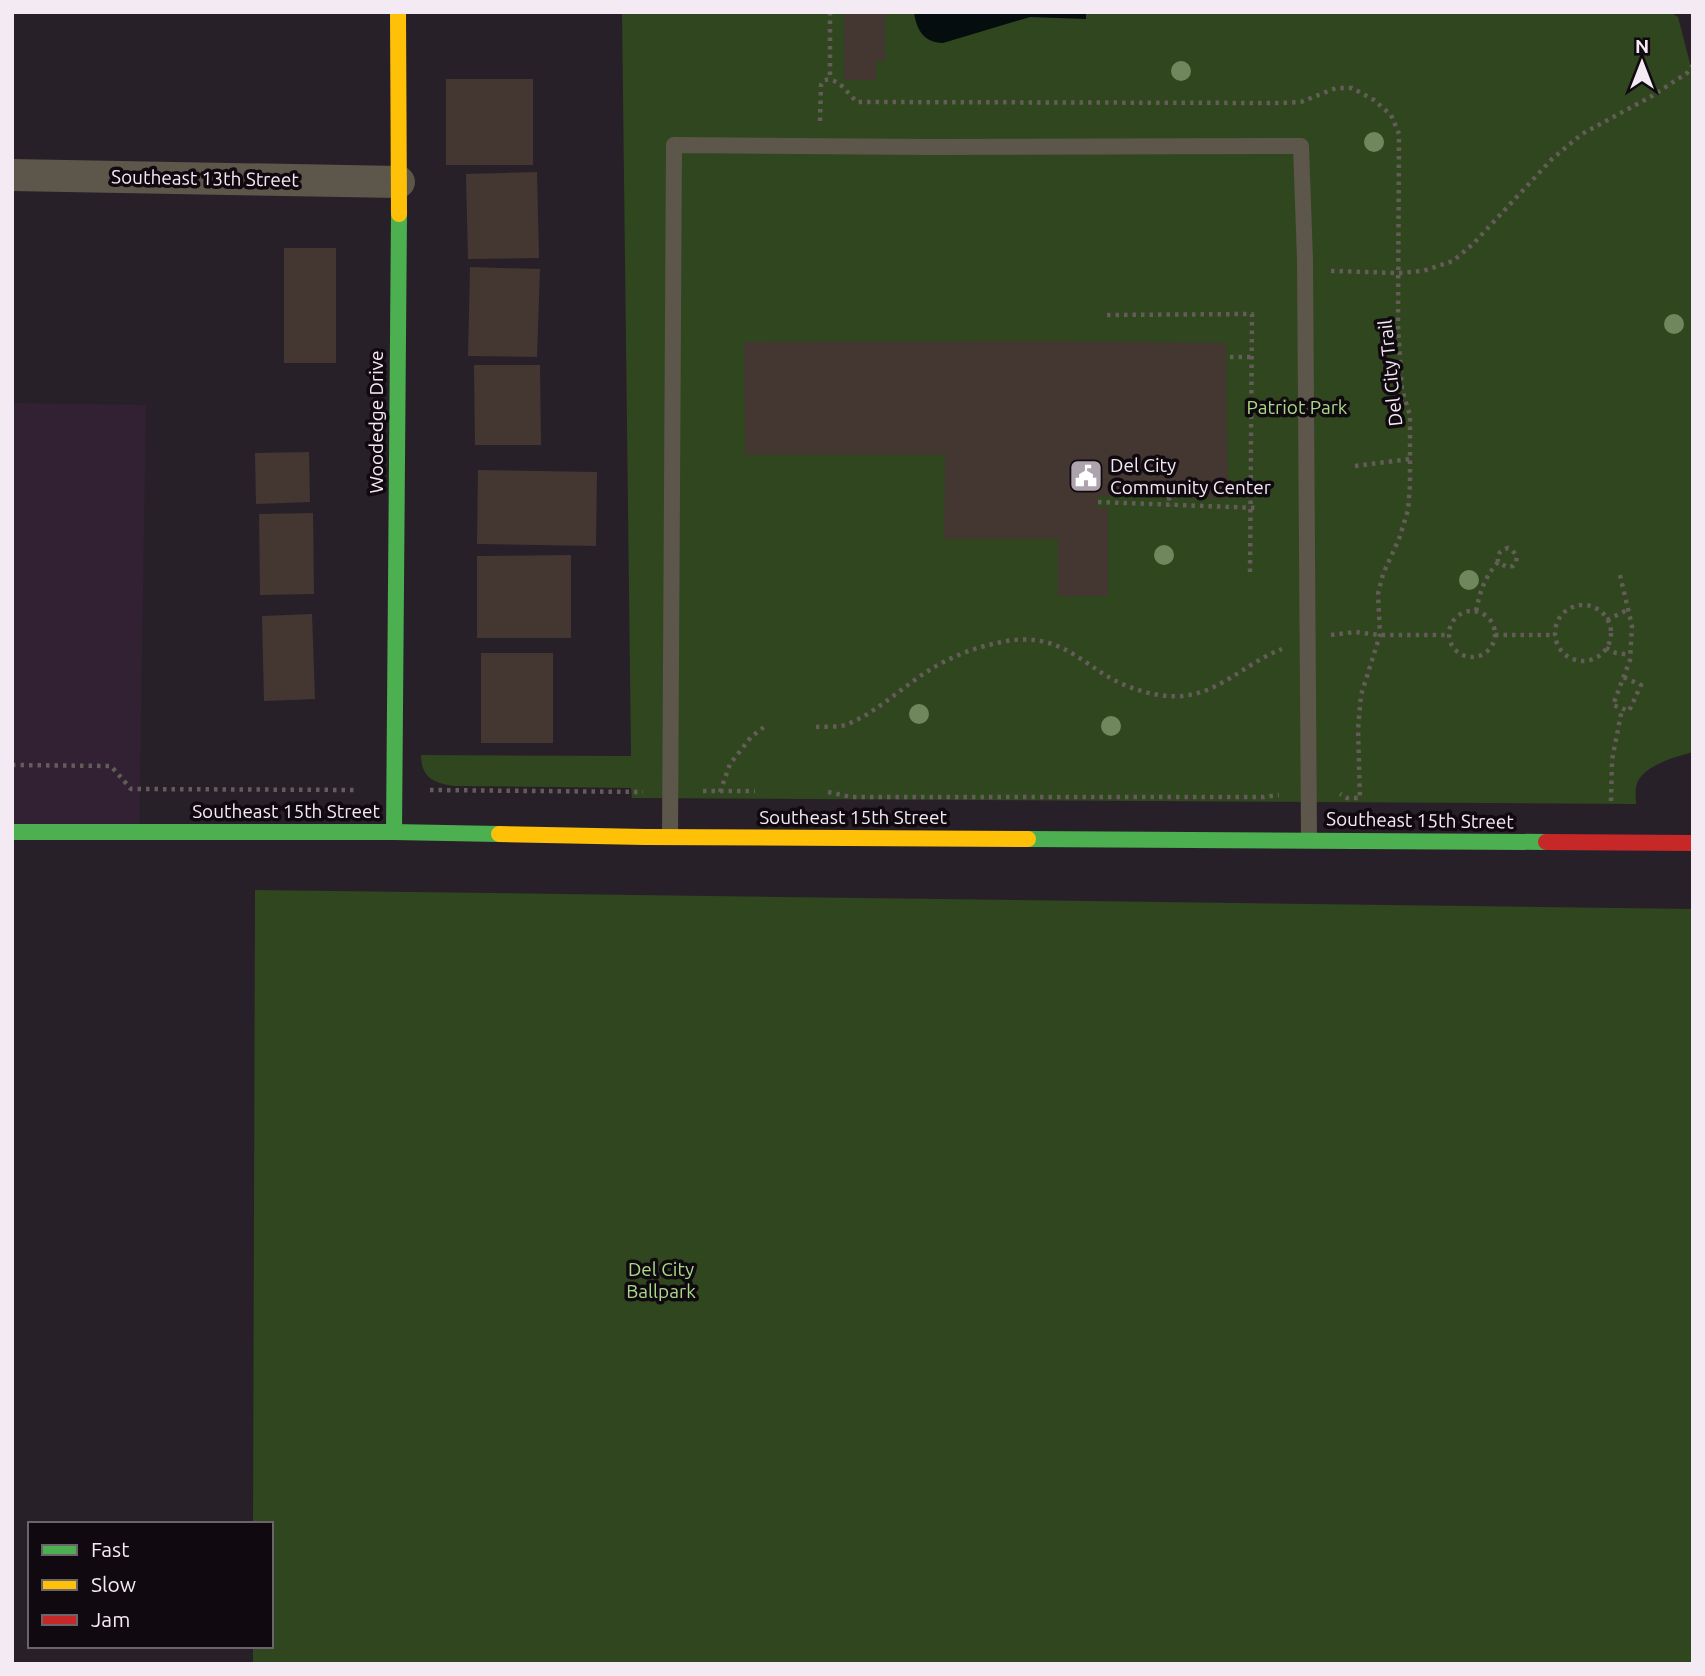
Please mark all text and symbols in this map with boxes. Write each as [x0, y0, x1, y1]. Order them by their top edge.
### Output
north arrow [1607, 28, 1677, 98]
text: N [1635, 35, 1649, 57]
street label: Southeast 13th Street [111, 165, 300, 191]
street label: Del City Trail [1373, 319, 1407, 427]
street label: Woodedge Drive [365, 351, 387, 493]
park label: Patriot Park [1247, 396, 1348, 418]
place label: Del City Community Center [1110, 454, 1271, 498]
public building icon: Del City Community Center [1067, 457, 1105, 495]
street label: Southeast 15th Street [192, 800, 380, 822]
street label: Southeast 15th Street [759, 806, 947, 828]
street label: Southeast 15th Street [1326, 807, 1515, 833]
park label: Del City Ballpark [626, 1258, 696, 1302]
legend [28, 1522, 273, 1648]
text: Fast [91, 1537, 129, 1561]
text: Slow [91, 1572, 136, 1596]
text: Jam [91, 1607, 130, 1631]

